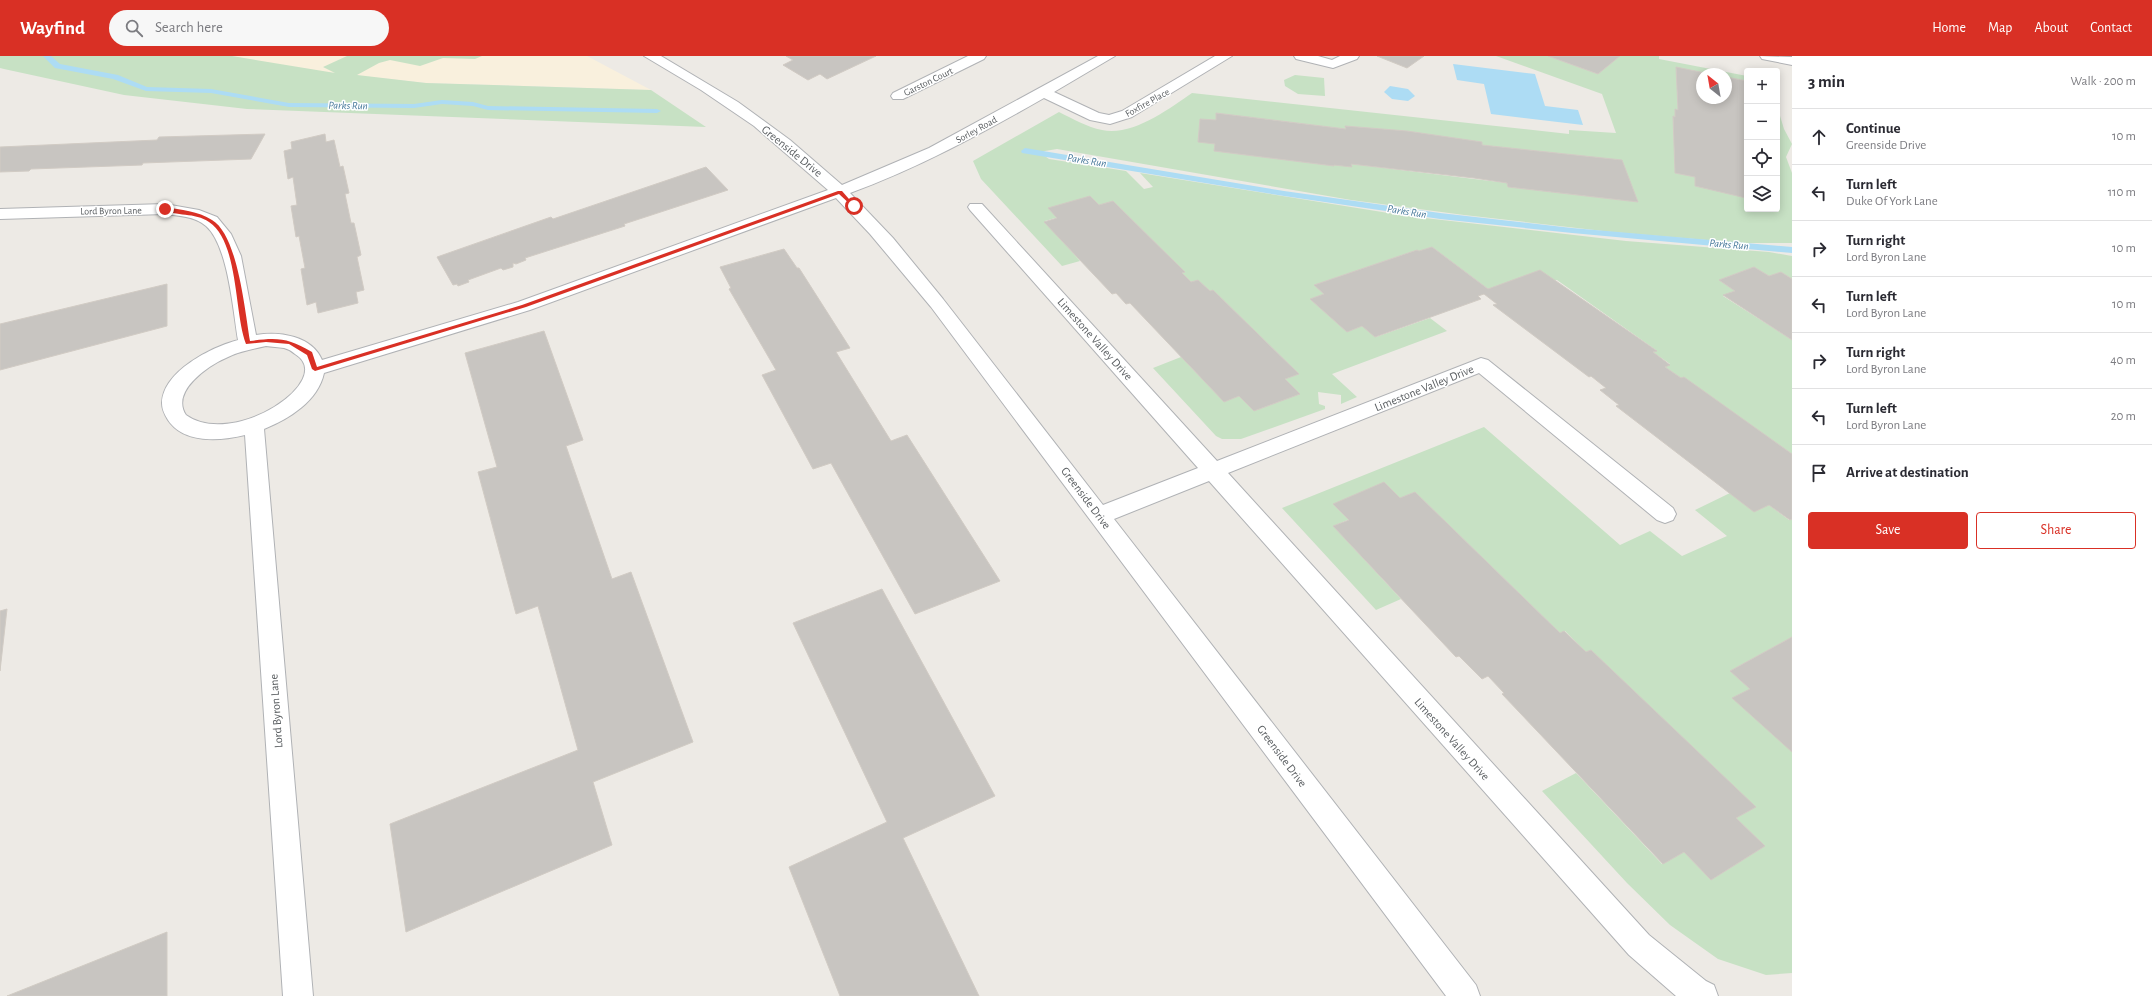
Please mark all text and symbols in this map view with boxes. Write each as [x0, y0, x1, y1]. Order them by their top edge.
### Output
search box [109, 10, 389, 46]
icon: search [123, 17, 145, 39]
text: Wayfind [20, 19, 85, 38]
text: Search here [155, 20, 223, 35]
text: Home [1932, 21, 1966, 35]
text: Map [1988, 21, 2012, 35]
text: About [2034, 21, 2068, 35]
text: Contact [2090, 21, 2132, 35]
street label: Garston Court [902, 65, 955, 98]
north arrow [1696, 68, 1732, 104]
map controls [1744, 68, 1780, 212]
button: + [1744, 68, 1780, 104]
text: 3 min [1808, 73, 1845, 90]
text: Walk · 200 m [2070, 75, 2136, 88]
street label: Foxfire Place [1124, 86, 1172, 119]
water label: Parks Run [328, 100, 368, 111]
button: − [1744, 104, 1780, 140]
street label: Sorley Road [954, 114, 999, 145]
text: Continue [1846, 121, 1901, 136]
street label: Greenside Drive [759, 123, 825, 179]
icon: ahead [1808, 126, 1830, 148]
text: 10 m [2112, 130, 2136, 143]
text: Greenside Drive [1846, 139, 1926, 152]
button: locate [1744, 140, 1780, 176]
water label: Parks Run [1067, 152, 1107, 169]
button: layers [1744, 176, 1780, 212]
text: Turn left [1846, 177, 1897, 192]
icon: left [1808, 182, 1830, 204]
text: 110 m [2108, 186, 2136, 199]
text: Duke Of York Lane [1846, 195, 1938, 208]
route start [845, 197, 863, 215]
route end [156, 200, 174, 218]
water label: Parks Run [1387, 203, 1427, 220]
street label: Lord Byron Lane [80, 205, 142, 217]
text: Turn right [1846, 233, 1905, 248]
water label: Parks Run [1709, 237, 1749, 252]
icon: right [1808, 238, 1830, 260]
text: 10 m [2112, 242, 2136, 255]
text: Lord Byron Lane [1846, 251, 1926, 264]
text: Turn left [1846, 289, 1897, 304]
icon: left [1808, 294, 1830, 316]
street label: Limestone Valley Drive [1054, 296, 1135, 383]
text: 10 m [2112, 298, 2136, 311]
text: Lord Byron Lane [1846, 307, 1926, 320]
text: Turn right [1846, 345, 1905, 360]
icon: right [1808, 350, 1830, 372]
text: 40 m [2110, 354, 2136, 367]
street label: Limestone Valley Drive [1373, 363, 1476, 414]
text: Lord Byron Lane [1846, 363, 1926, 376]
text: Turn left [1846, 401, 1897, 416]
icon: left [1808, 406, 1830, 428]
text: 20 m [2111, 410, 2136, 423]
text: Lord Byron Lane [1846, 419, 1926, 432]
icon: arrive [1808, 462, 1830, 484]
street label: Greenside Drive [1059, 465, 1113, 531]
text: Arrive at destination [1846, 465, 1969, 480]
button: Save [1808, 512, 1968, 549]
button: Share [1976, 512, 2136, 549]
street label: Lord Byron Lane [267, 674, 286, 748]
street label: Limestone Valley Drive [1411, 696, 1492, 783]
street label: Greenside Drive [1255, 723, 1309, 789]

